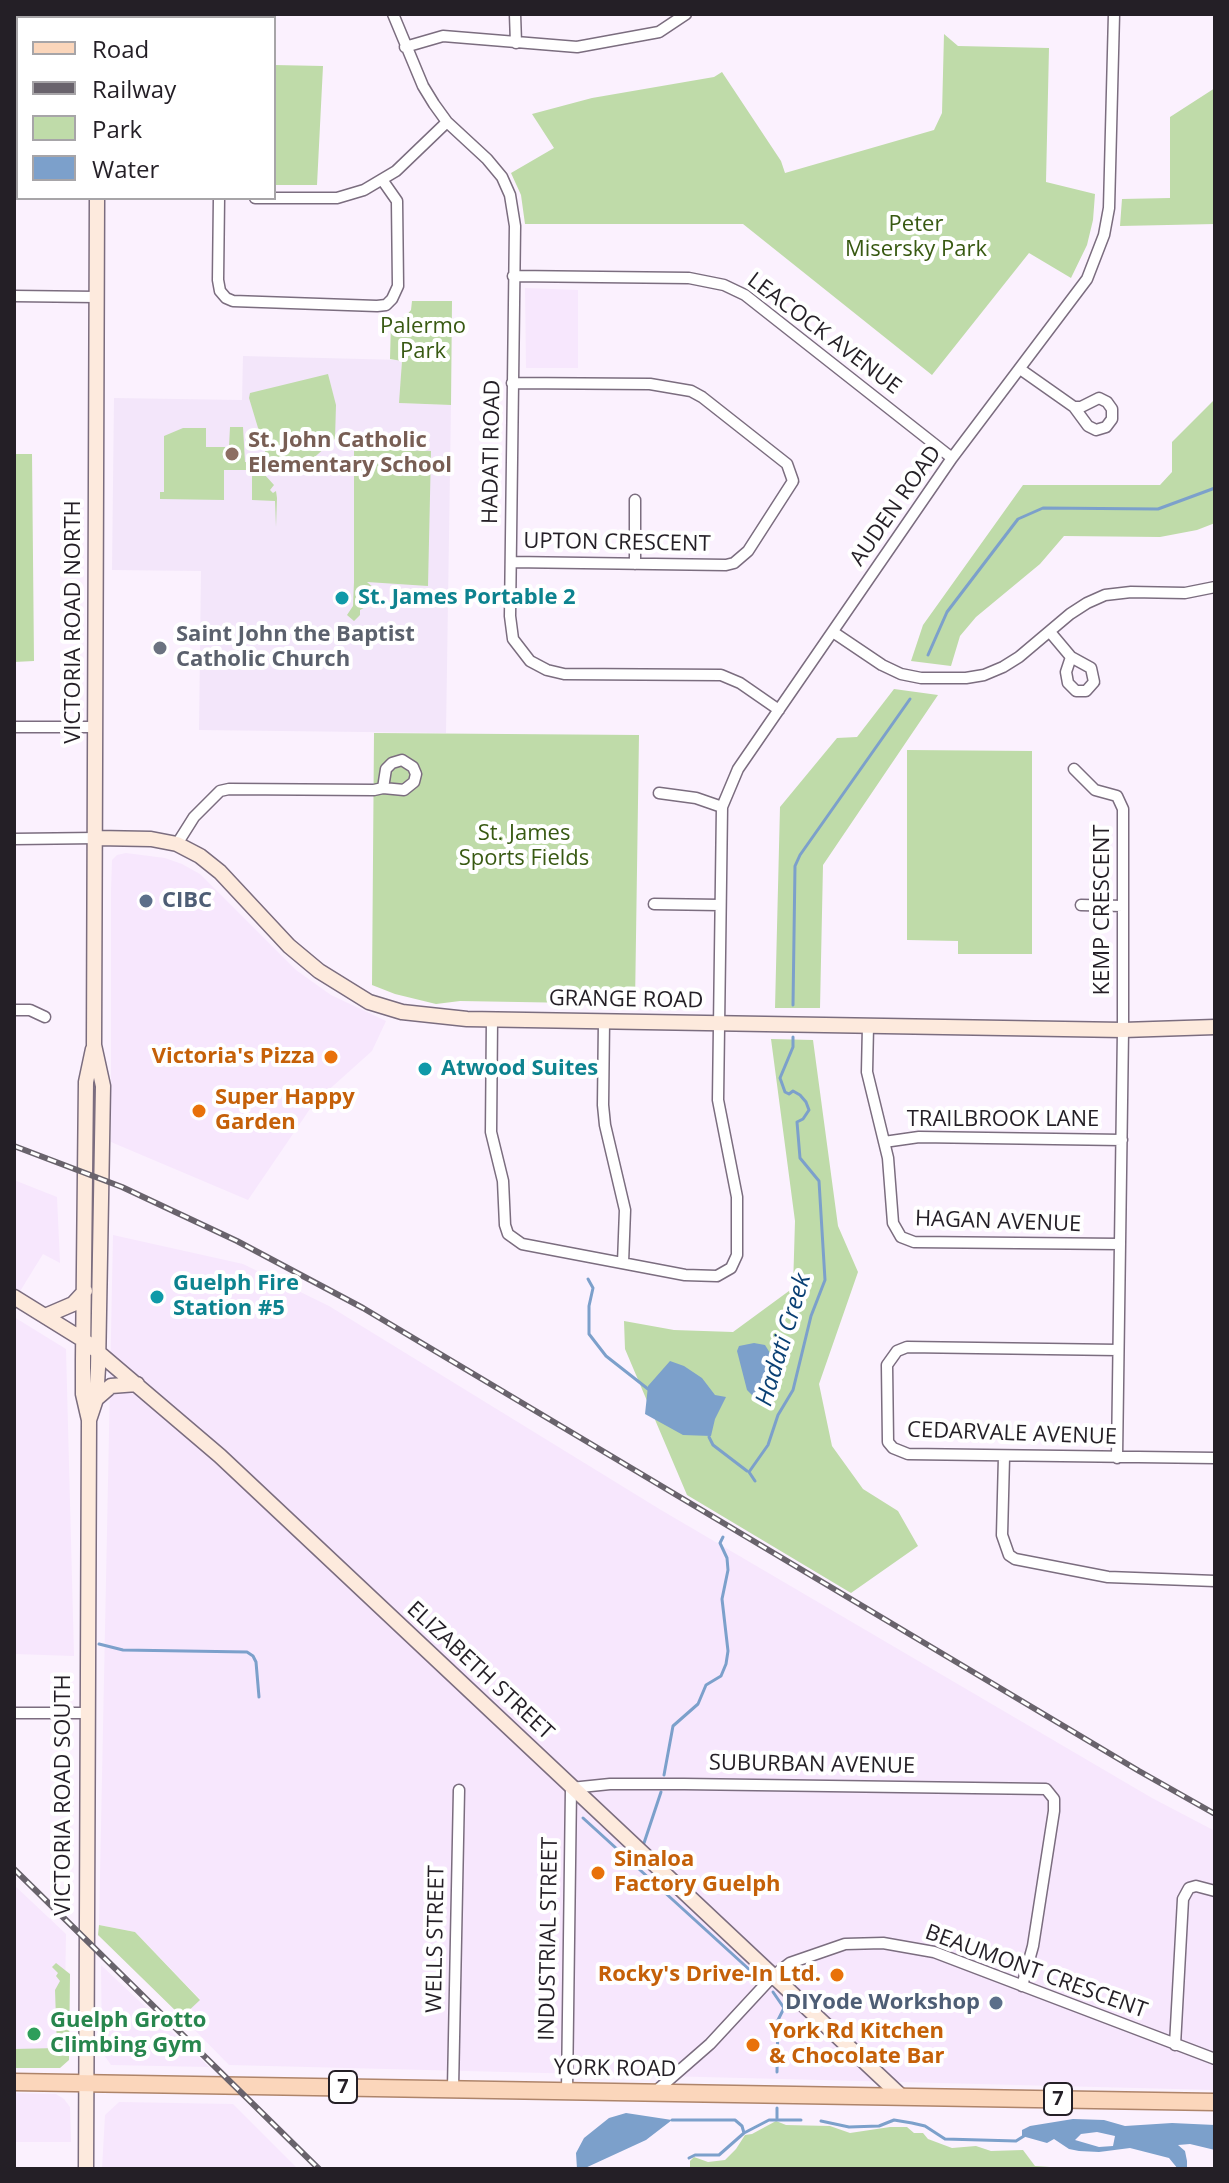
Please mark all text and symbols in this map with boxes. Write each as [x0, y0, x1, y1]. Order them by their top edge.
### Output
legend [16, 16, 276, 200]
text: Road [92, 32, 149, 65]
text: Railway [92, 72, 176, 105]
text: Park [92, 112, 142, 145]
text: Water [92, 152, 159, 185]
park label: Peter Misersky Park [845, 212, 987, 264]
street label: LEACOCK AVENUE [742, 268, 906, 400]
park label: Palermo Park [380, 314, 466, 366]
street label: HADATI ROAD [478, 380, 506, 524]
place label: St. John Catholic Elementary School [248, 428, 452, 480]
street label: AUDEN ROAD [845, 441, 947, 571]
marker: St. John Catholic Elementary School [223, 445, 241, 463]
street label: VICTORIA ROAD NORTH [61, 500, 87, 744]
street label: UPTON CRESCENT [523, 528, 711, 558]
place label: St. James Portable 2 [358, 585, 576, 611]
marker: St. James Portable 2 [333, 589, 351, 607]
place label: Saint John the Baptist Catholic Church [176, 622, 415, 674]
marker: Saint John the Baptist Catholic Church [151, 639, 169, 657]
park label: St. James Sports Fields [459, 821, 589, 872]
street label: KEMP CRESCENT [1090, 825, 1116, 995]
place label: CIBC [162, 888, 212, 914]
marker: CIBC [137, 892, 155, 910]
street label: GRANGE ROAD [549, 985, 703, 1015]
place label: Victoria's Pizza [152, 1044, 315, 1070]
marker: Victoria's Pizza [322, 1048, 340, 1066]
place label: Atwood Suites [441, 1056, 598, 1082]
marker: Atwood Suites [416, 1060, 434, 1078]
place label: Super Happy Garden [215, 1085, 355, 1136]
marker: Super Happy Garden [190, 1102, 208, 1120]
street label: TRAILBROOK LANE [907, 1107, 1099, 1133]
street label: HAGAN AVENUE [914, 1206, 1082, 1238]
water label: Hadati Creek [750, 1270, 818, 1410]
place label: Guelph Fire Station #5 [173, 1271, 299, 1322]
marker: Guelph Fire Station #5 [148, 1288, 166, 1306]
street label: CEDARVALE AVENUE [907, 1417, 1117, 1451]
street label: ELIZABETH STREET [401, 1596, 559, 1746]
street label: VICTORIA ROAD SOUTH [51, 1674, 77, 1916]
street label: SUBURBAN AVENUE [709, 1750, 915, 1780]
street label: INDUSTRIAL STREET [534, 1837, 564, 2041]
place label: Sinaloa Factory Guelph [614, 1847, 781, 1898]
marker: Sinaloa Factory Guelph [589, 1864, 607, 1882]
street label: WELLS STREET [422, 1865, 450, 2013]
street label: BEAUMONT CRESCENT [921, 1920, 1151, 2024]
place label: Rocky's Drive-In Ltd. [598, 1962, 821, 1988]
marker: Rocky's Drive-In Ltd. [828, 1966, 846, 1984]
place label: DIYode Workshop [785, 1990, 980, 2016]
marker: DIYode Workshop [987, 1994, 1005, 2012]
place label: Guelph Grotto Climbing Gym [50, 2008, 206, 2060]
place label: York Rd Kitchen & Chocolate Bar [769, 2019, 945, 2070]
marker: Guelph Grotto Climbing Gym [25, 2025, 43, 2043]
marker: York Rd Kitchen & Chocolate Bar [744, 2036, 762, 2054]
street label: YORK ROAD [553, 2055, 677, 2083]
road number: 7 [329, 2071, 357, 2103]
road number: 7 [1044, 2083, 1072, 2115]

